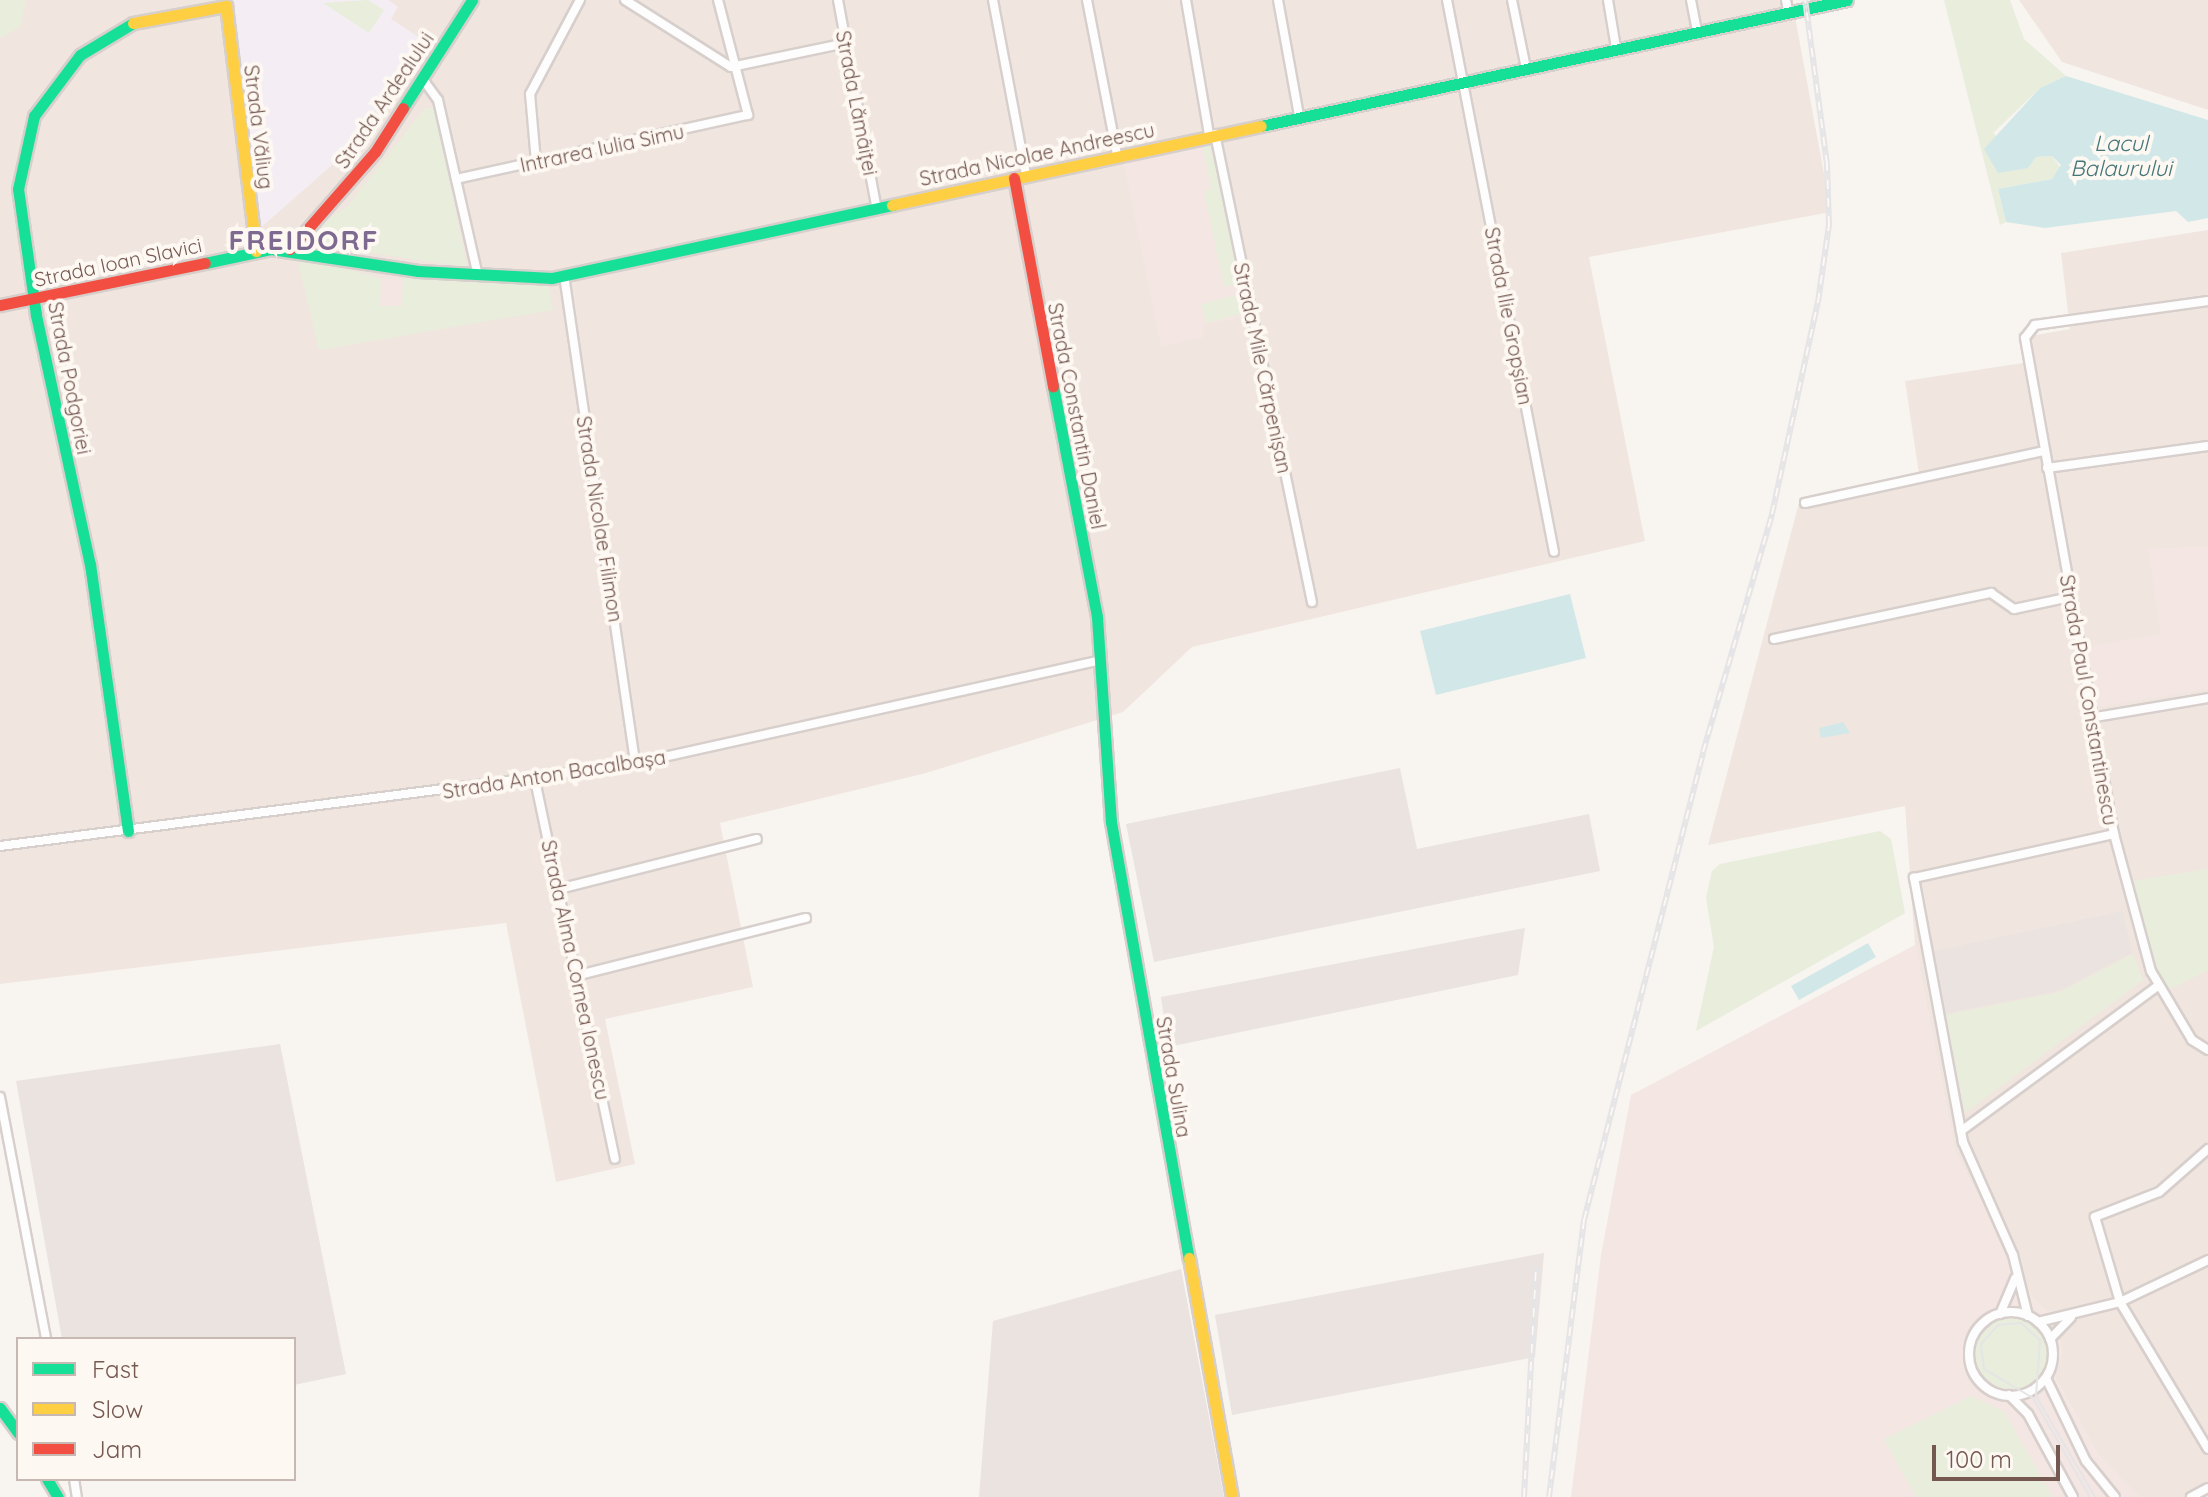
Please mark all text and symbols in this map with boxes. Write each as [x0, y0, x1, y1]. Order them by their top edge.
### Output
street label: Strada Ardealului [330, 27, 438, 173]
street label: Strada Lămâiței [831, 29, 883, 177]
street label: Strada Văliug [239, 64, 279, 190]
street label: Strada Nicolae Andreescu [917, 117, 1157, 191]
street label: Intrarea Iulia Simu [518, 119, 686, 177]
water label: Lacul Balaurului [2070, 130, 2172, 182]
district label: FREIDORF [229, 223, 379, 257]
street label: Strada Ilie Gropșian [1480, 225, 1538, 407]
street label: Strada Ioan Slavici [32, 233, 204, 291]
street label: Strada Mile Cărpenișan [1229, 261, 1297, 475]
street label: Strada Podgoriei [43, 300, 97, 456]
street label: Strada Constantin Daniel [1043, 301, 1111, 531]
street label: Strada Nicolae Filimon [572, 414, 628, 624]
street label: Strada Paul Constantinescu [2055, 573, 2123, 827]
street label: Strada Anton Bacalbașa [441, 745, 667, 803]
street label: Strada Alma Cornea Ionescu [537, 838, 615, 1102]
street label: Strada Sulina [1152, 1015, 1196, 1139]
legend [16, 1337, 296, 1481]
text: Fast [92, 1354, 139, 1384]
text: Slow [92, 1394, 143, 1424]
scale bar [1936, 1429, 2064, 1479]
text: Jam [92, 1434, 142, 1464]
text: 100 m [1946, 1444, 2012, 1474]

